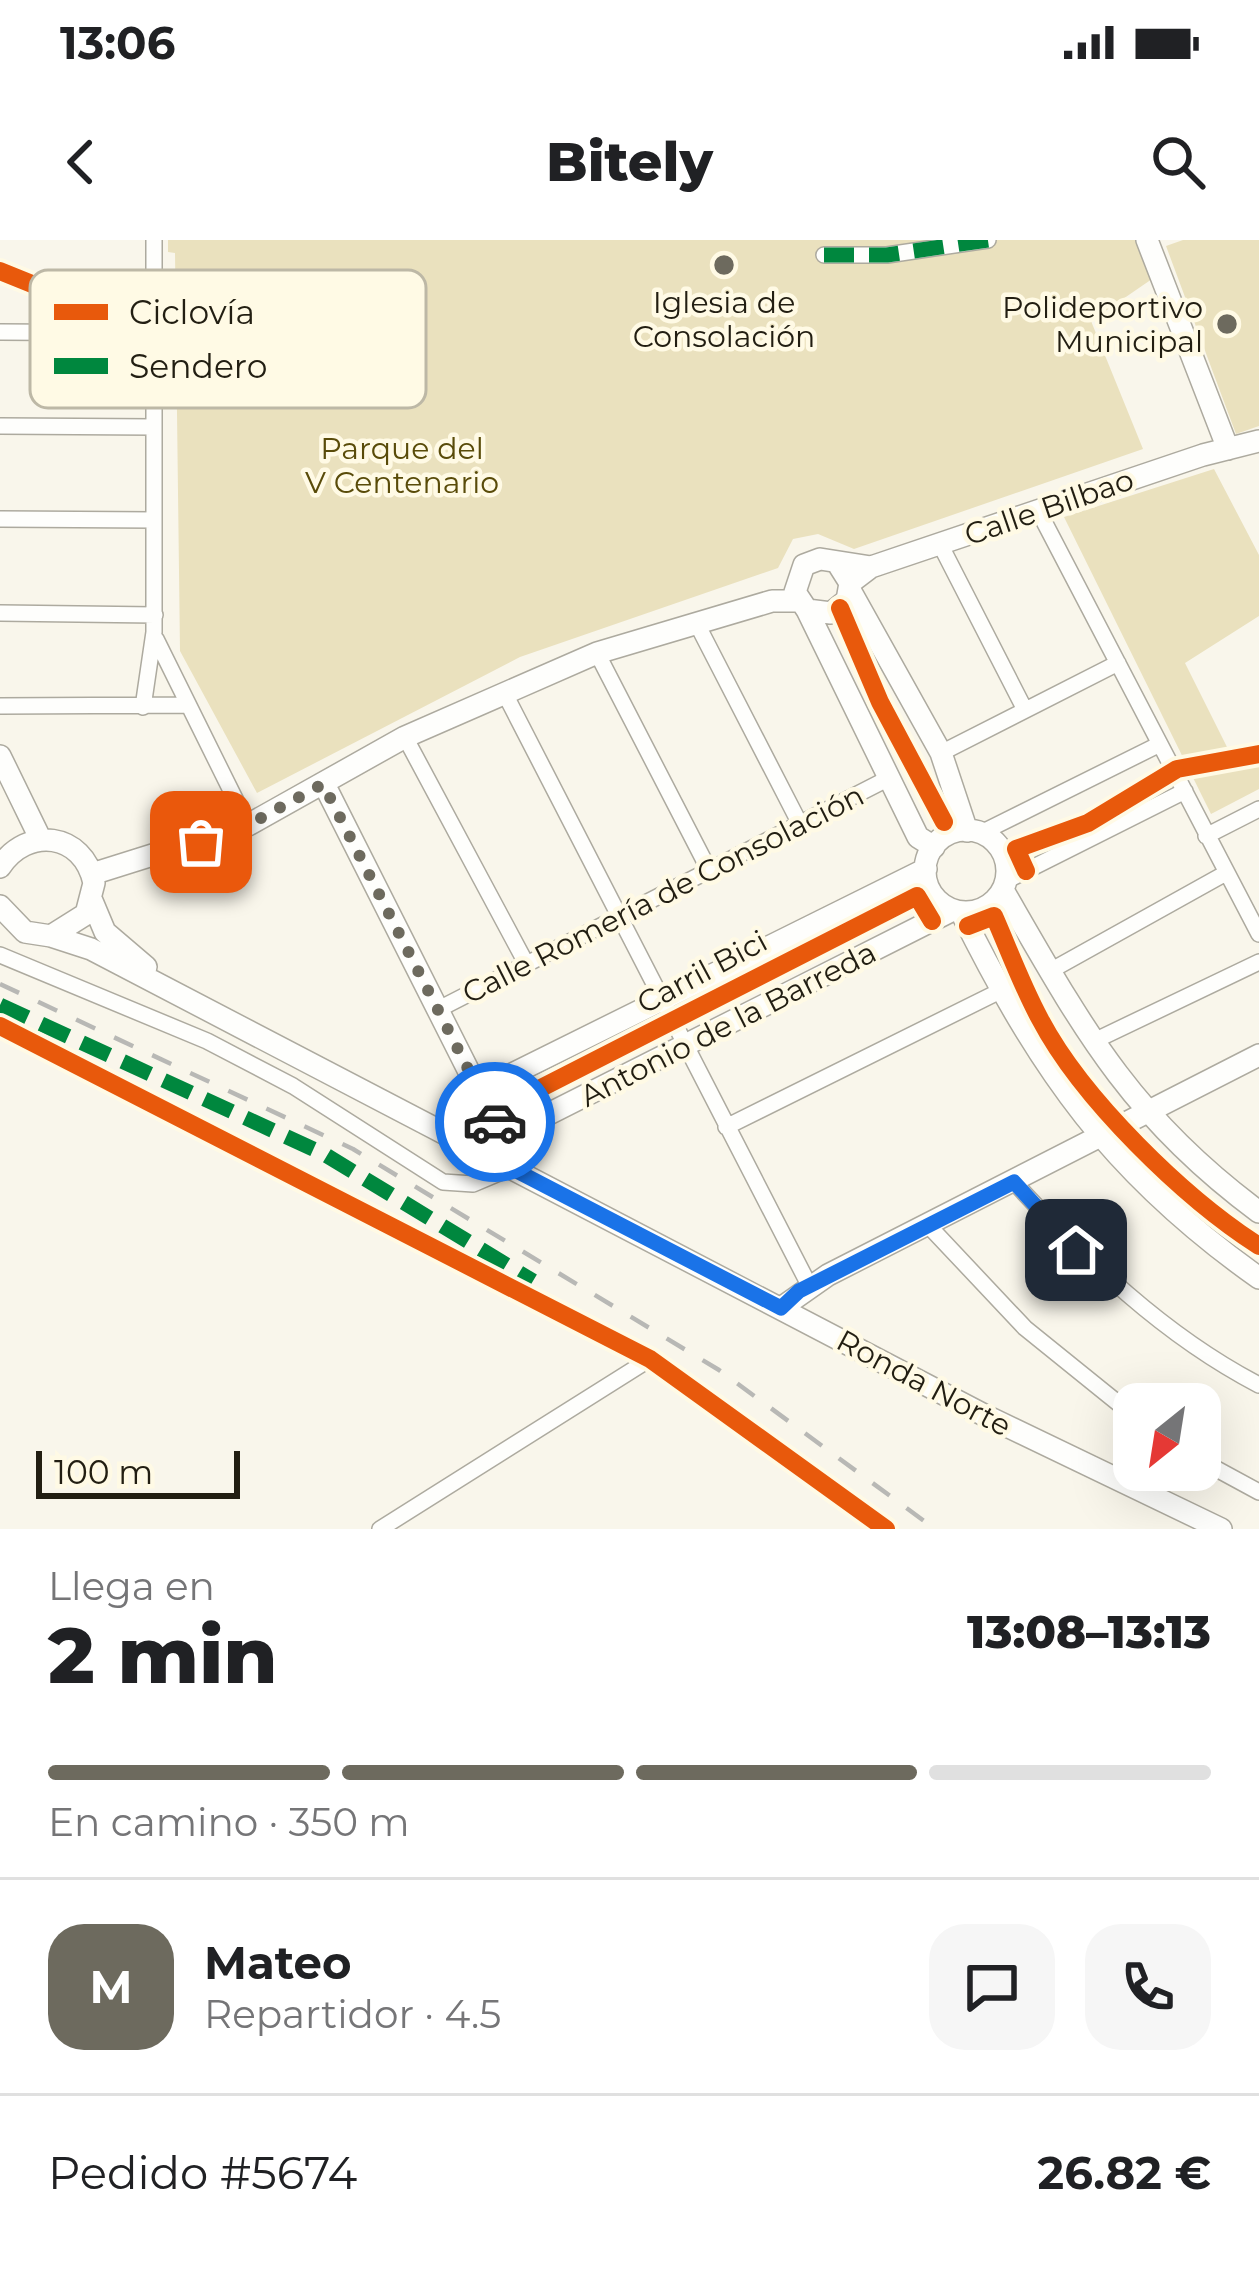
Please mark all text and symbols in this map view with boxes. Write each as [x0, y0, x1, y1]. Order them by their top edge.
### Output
text: 13:06 [60, 15, 175, 70]
icon: back [48, 129, 114, 195]
text: Bitely [546, 129, 713, 195]
icon: search [1145, 129, 1211, 195]
marker: Iglesia de Consolación [711, 252, 737, 278]
legend [30, 270, 426, 408]
place label: Iglesia de Consolación [633, 284, 815, 355]
place label: Polideportivo Municipal [1002, 289, 1203, 360]
text: Ciclovía [129, 292, 255, 332]
marker: Polideportivo Municipal [1214, 311, 1240, 337]
text: Sendero [129, 346, 267, 386]
park label: Parque del V Centenario [305, 430, 499, 501]
street label: Calle Bilbao [960, 461, 1138, 553]
street label: Calle Romería de Consolación [456, 776, 870, 1012]
pin [150, 791, 252, 893]
icon: bag [168, 809, 234, 875]
street label: Carril Bici [631, 922, 773, 1022]
street label: Antonio de la Barreda [574, 933, 882, 1115]
courier [435, 1062, 555, 1182]
icon: car [462, 1089, 528, 1155]
pin [1025, 1199, 1127, 1301]
icon: home [1043, 1217, 1109, 1283]
street label: Ronda Norte [831, 1322, 1017, 1444]
north arrow [1113, 1383, 1221, 1491]
map controls [1113, 1383, 1221, 1491]
scale bar [36, 1445, 240, 1498]
text: 100 m [54, 1452, 153, 1492]
text: Llega en [48, 1562, 215, 1610]
text: 13:08–13:13 [967, 1604, 1211, 1659]
text: 2 min [48, 1607, 278, 1703]
text: En camino · 350 m [48, 1798, 410, 1846]
button: chat [929, 1924, 1055, 2050]
button: phone [1085, 1924, 1211, 2050]
text: Mateo [204, 1935, 351, 1990]
text: M [90, 1959, 132, 2014]
text: Repartidor · 4.5 [204, 1990, 501, 2038]
text: Pedido #5674 [48, 2145, 357, 2200]
text: 26.82 € [1038, 2145, 1211, 2200]

